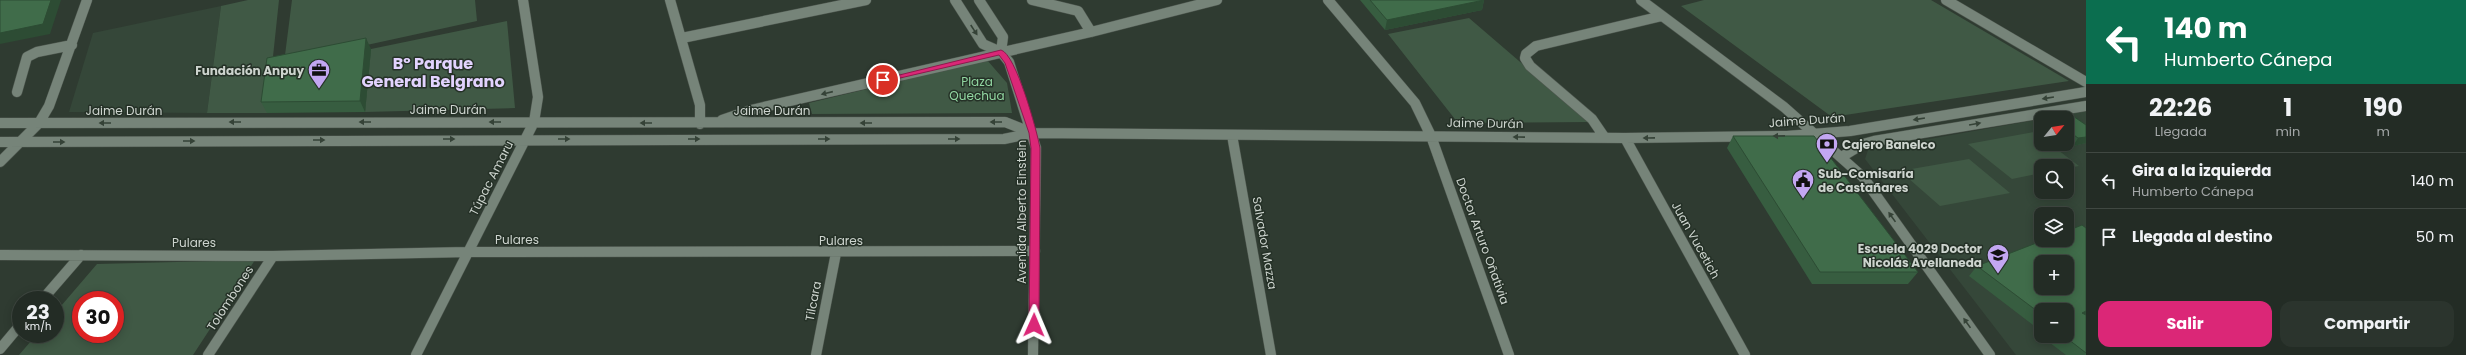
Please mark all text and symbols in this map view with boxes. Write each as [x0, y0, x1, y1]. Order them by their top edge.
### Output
text: 140 m [2164, 9, 2247, 48]
icon: left [2098, 16, 2150, 68]
one-way arrow [971, 24, 978, 36]
text: Humberto Cánepa [2164, 47, 2333, 72]
district label: Bº Parque General Belgrano [361, 52, 505, 93]
office icon: Fundación Anpuy [306, 57, 332, 90]
place label: Fundación Anpuy [195, 62, 304, 79]
pin [866, 63, 900, 97]
icon: arrive [872, 69, 894, 91]
park label: Plaza Quechua [949, 73, 1005, 104]
one-way arrow [821, 90, 833, 96]
text: 22:26 [2149, 91, 2212, 124]
text: 1 [2283, 91, 2292, 124]
text: 190 [2363, 91, 2403, 124]
one-way arrow [2041, 95, 2054, 101]
street label: Jaime Durán [410, 101, 486, 118]
street label: Jaime Durán [86, 102, 162, 119]
street label: Jaime Durán [734, 102, 810, 119]
street label: Jaime Durán [1768, 109, 1846, 131]
north arrow [2034, 111, 2074, 151]
map controls [2034, 111, 2074, 343]
street label: Jaime Durán [1446, 114, 1524, 132]
one-way arrow [1913, 116, 1925, 122]
one-way arrow [228, 119, 241, 125]
one-way arrow [358, 119, 371, 125]
one-way arrow [488, 119, 501, 125]
one-way arrow [989, 119, 1002, 125]
one-way arrow [98, 120, 111, 126]
one-way arrow [639, 120, 652, 126]
one-way arrow [859, 120, 872, 126]
one-way arrow [1969, 121, 1981, 127]
text: Llegada [2155, 122, 2207, 141]
text: min [2275, 122, 2300, 141]
text: m [2376, 122, 2390, 141]
bank icon: Cajero Banelco [1814, 131, 1840, 164]
one-way arrow [1772, 133, 1785, 139]
one-way arrow [1512, 134, 1525, 140]
one-way arrow [1642, 135, 1655, 141]
one-way arrow [443, 136, 456, 142]
one-way arrow [558, 136, 571, 142]
one-way arrow [688, 136, 701, 142]
one-way arrow [818, 136, 831, 142]
one-way arrow [948, 136, 961, 142]
place label: Cajero Banelco [1842, 136, 1936, 153]
one-way arrow [313, 137, 326, 143]
one-way arrow [183, 138, 196, 144]
street label: Túpac Amaru [465, 138, 517, 218]
one-way arrow [53, 139, 66, 145]
street label: Avenida Alberto Einstein [1013, 140, 1030, 284]
button: search [2034, 159, 2074, 199]
text: Gira a la izquierda [2132, 160, 2271, 181]
place label: Sub-Comisaría de Castañares [1818, 165, 1914, 196]
public building icon: Sub-Comisaría de Castañares [1790, 167, 1816, 200]
icon: left [2098, 170, 2120, 192]
text: 140 m [2411, 170, 2454, 191]
street label: Doctor Arturo Oñativia [1452, 175, 1514, 307]
text: Humberto Cánepa [2132, 182, 2254, 201]
street label: Salvador Mazza [1248, 195, 1282, 291]
street label: Juan Vucetich [1668, 198, 1724, 282]
button: layers [2034, 207, 2074, 247]
one-way arrow [1888, 212, 1896, 222]
icon: arrive [2098, 226, 2120, 248]
text: Llegada al destino [2132, 226, 2273, 247]
text: 50 m [2416, 226, 2454, 247]
street label: Pulares [495, 231, 539, 248]
street label: Pulares [819, 232, 863, 249]
street label: Pulares [172, 234, 216, 251]
place label: Escuela 4029 Doctor Nicolás Avellaneda [1858, 240, 1982, 271]
school or university icon: Escuela 4029 Doctor Nicolás Avellaneda [1985, 242, 2011, 275]
button: + [2034, 255, 2074, 295]
street label: Tolombones [203, 262, 257, 334]
street label: Tilcara [801, 280, 825, 322]
speed limit sign: 30 [72, 291, 124, 343]
text: 23 [26, 298, 50, 326]
button: Salir [2098, 301, 2272, 347]
button: Compartir [2280, 301, 2454, 347]
button: − [2034, 303, 2074, 343]
position arrow [1013, 304, 1055, 346]
one-way arrow [1963, 318, 1971, 328]
text: km/h [25, 319, 51, 334]

